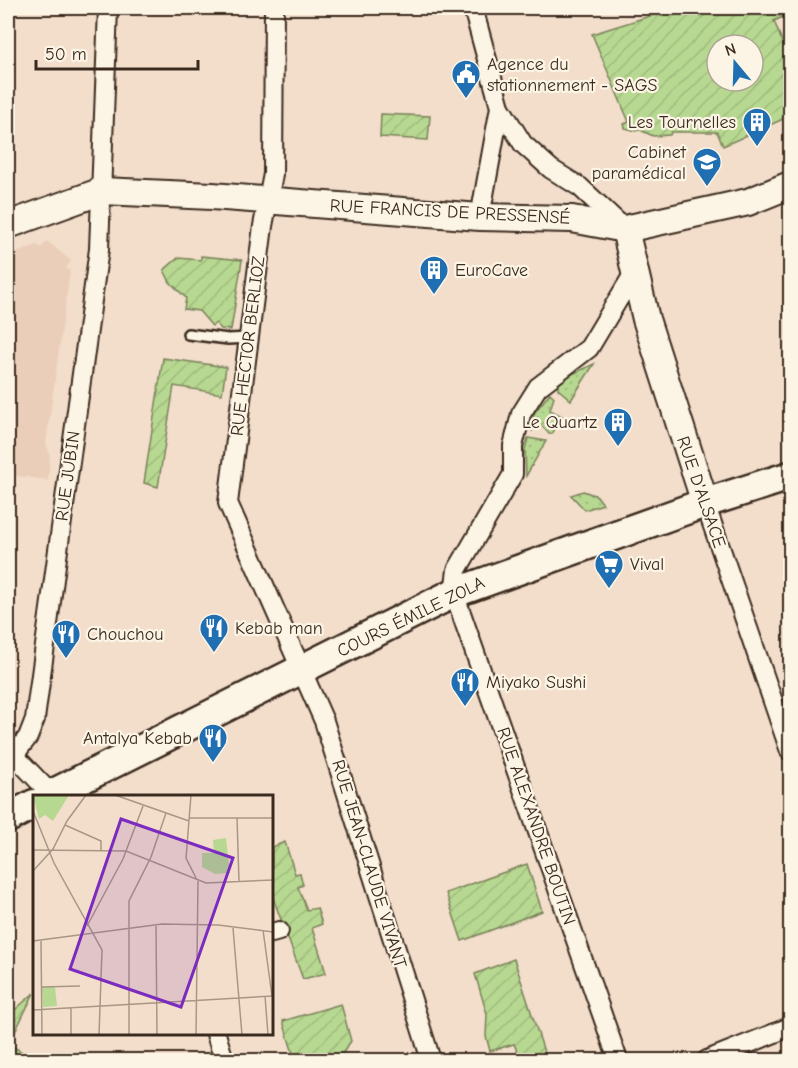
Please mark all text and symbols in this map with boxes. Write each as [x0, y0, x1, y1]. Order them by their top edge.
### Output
scale bar [36, 33, 198, 71]
north arrow [705, 33, 765, 93]
text: N [723, 40, 738, 60]
text: 50 m [45, 44, 87, 65]
place label: Agence du stationnement - SAGS [487, 54, 658, 96]
public building icon: Agence du stationnement - SAGS [450, 58, 482, 100]
building icon: Les Tournelles [741, 106, 773, 148]
place label: Les Tournelles [628, 112, 736, 133]
place label: Cabinet paramédical [592, 142, 687, 184]
school or university icon: Cabinet paramédical [691, 146, 723, 188]
street label: RUE FRANCIS DE PRESSENSÉ [329, 194, 571, 229]
street label: RUE HECTOR BERLIOZ [227, 254, 270, 437]
building icon: EuroCave [418, 254, 450, 296]
place label: EuroCave [455, 260, 528, 281]
building icon: Le Quartz [602, 406, 634, 448]
place label: Le Quartz [522, 412, 597, 433]
street label: RUE JUBIN [51, 430, 85, 522]
street label: RUE D'ALSACE [672, 433, 730, 551]
supermarket icon: Vival [593, 548, 625, 590]
place label: Vival [630, 554, 664, 575]
street label: COURS ÉMILE ZOLA [333, 571, 488, 662]
restaurant icon: Kebab man [198, 612, 230, 654]
restaurant icon: Chouchou [50, 618, 82, 660]
place label: Kebab man [235, 618, 323, 639]
place label: Chouchou [87, 624, 163, 645]
restaurant icon: Miyako Sushi [449, 666, 481, 708]
place label: Miyako Sushi [486, 672, 586, 693]
restaurant icon: Antalya Kebab [197, 722, 229, 764]
street label: RUE ALEXANDRE BOUTIN [492, 725, 580, 927]
place label: Antalya Kebab [83, 728, 192, 749]
street label: RUE JEAN-CLAUDE VIVANT [327, 757, 411, 971]
inset map [33, 795, 273, 1035]

